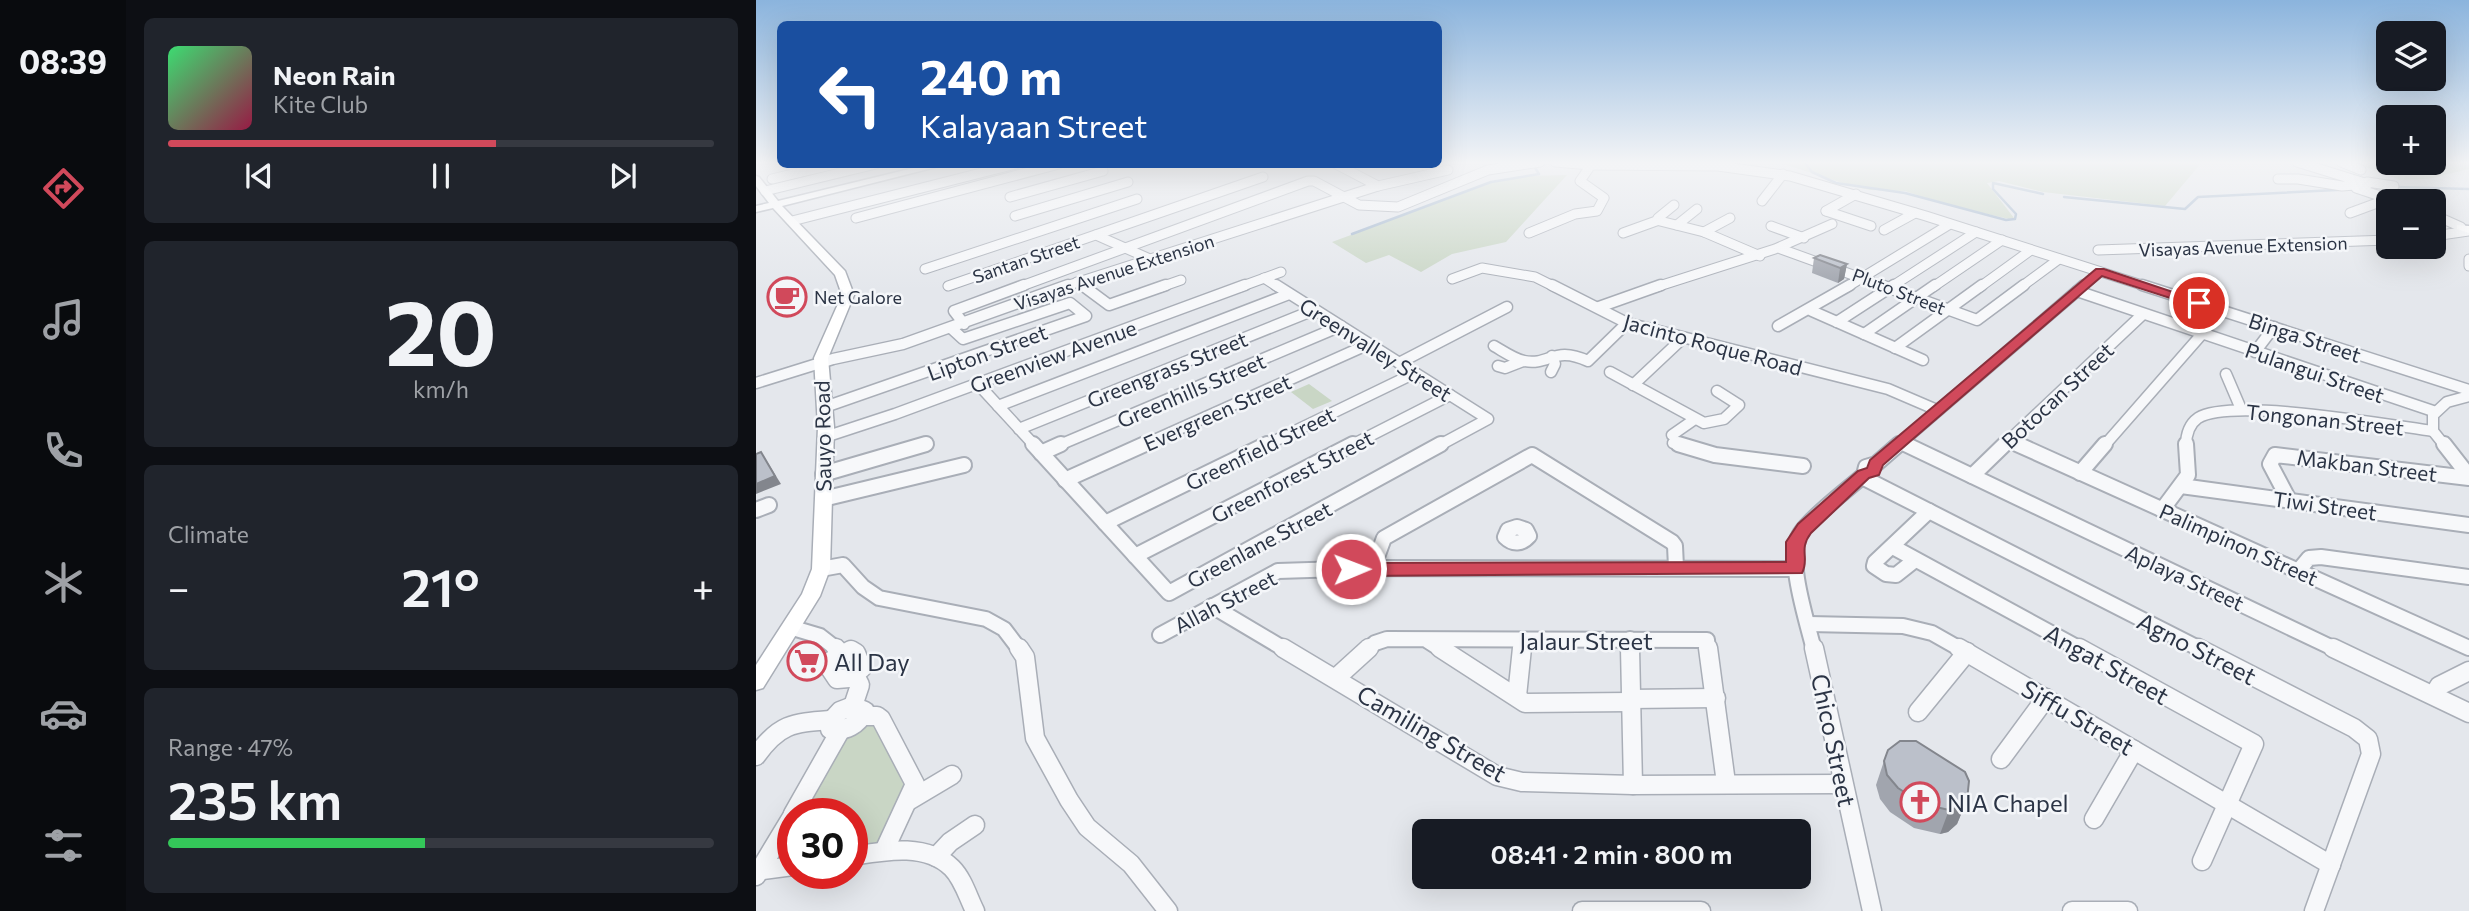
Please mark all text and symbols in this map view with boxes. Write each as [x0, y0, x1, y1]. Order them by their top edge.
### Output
map controls [2376, 21, 2446, 259]
button: layers [2376, 21, 2446, 91]
text: 08:39 [19, 41, 107, 81]
text: 240 m [920, 45, 1062, 105]
icon: left [805, 49, 896, 140]
text: Neon Rain [273, 59, 396, 90]
text: Kite Club [273, 90, 368, 118]
text: Kalayaan Street [920, 105, 1147, 145]
button: + [2376, 105, 2446, 175]
icon: previous [240, 157, 278, 195]
icon: pause [422, 157, 460, 195]
icon: next [604, 157, 642, 195]
icon: directions [39, 164, 88, 213]
button: − [2376, 189, 2446, 259]
street label: Visayas Avenue Extension [1011, 229, 1217, 315]
street label: Santan Street [970, 230, 1082, 288]
street label: Visayas Avenue Extension [2138, 231, 2348, 261]
street label: Pluto Street [1849, 263, 1949, 319]
text: 20 [385, 273, 497, 385]
pin [2169, 273, 2229, 333]
cafe icon: Net Galore [766, 276, 808, 318]
icon: arrive [2180, 284, 2218, 322]
place label: Net Galore [814, 286, 902, 308]
street label: Greenvalley Street [1295, 292, 1457, 406]
icon: music [39, 295, 88, 344]
street label: Binga Street [2246, 307, 2364, 367]
street label: Jacinto Roque Road [1621, 308, 1805, 380]
street label: Greenview Avenue [966, 314, 1140, 398]
street label: Lipton Street [923, 319, 1051, 385]
street label: Greengrass Street [1083, 325, 1251, 413]
street label: Botocan Street [1996, 337, 2118, 453]
street label: Pulangui Street [2242, 337, 2388, 407]
street label: Greenhills Street [1113, 348, 1269, 432]
street label: Evergreen Street [1139, 368, 1295, 456]
text: km/h [413, 375, 469, 403]
street label: Sauyo Road [809, 380, 835, 492]
street label: Tongonan Street [2245, 398, 2405, 440]
street label: Greenfield Street [1181, 401, 1339, 495]
street label: Greenforest Street [1207, 424, 1377, 528]
icon: phone [39, 426, 88, 475]
street label: Makban Street [2295, 444, 2439, 486]
street label: Tiwi Street [2272, 485, 2378, 525]
street label: Greenlane Street [1182, 495, 1336, 593]
street label: Palimpinon Street [2156, 498, 2322, 590]
text: Climate [168, 520, 249, 548]
position arrow [1314, 532, 1388, 606]
street label: Aplaya Street [2122, 539, 2248, 615]
text: 21° [401, 554, 480, 618]
icon: climate [39, 558, 88, 607]
text: − [168, 563, 190, 610]
text: + [692, 563, 714, 610]
street label: Allah Street [1170, 565, 1280, 637]
street label: Agno Street [2133, 606, 2261, 690]
street label: Angat Street [2040, 618, 2174, 710]
street label: Jalaur Street [1519, 626, 1653, 655]
supermarket icon: All Day [786, 640, 828, 682]
place label: All Day [834, 647, 910, 676]
street label: Chico Street [1806, 671, 1862, 809]
street label: Siffu Street [2017, 673, 2139, 761]
street label: Camiling Street [1352, 679, 1512, 788]
icon: car [39, 689, 88, 738]
text: Range · 47% [168, 733, 293, 761]
text: 235 km [168, 767, 342, 831]
church icon: NIA Chapel [1899, 781, 1941, 823]
place label: NIA Chapel [1947, 788, 2069, 817]
speed limit sign: 30 [777, 798, 868, 889]
icon: filters [39, 821, 88, 870]
text: 08:41 · 2 min · 800 m [1491, 838, 1732, 869]

